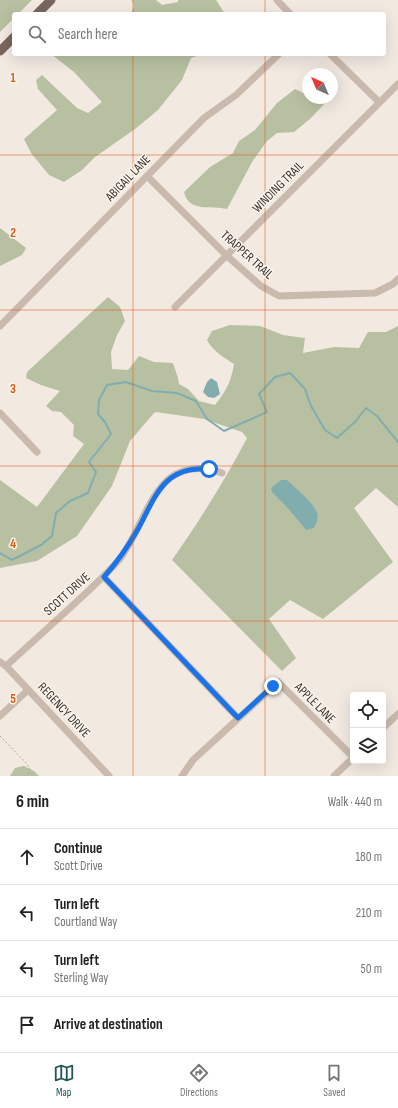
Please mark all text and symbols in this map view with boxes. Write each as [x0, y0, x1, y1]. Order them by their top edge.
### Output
search box [12, 12, 386, 56]
icon: search [26, 23, 48, 45]
text: Search here [58, 25, 118, 44]
north arrow [302, 68, 338, 104]
text: 1 [10, 70, 16, 86]
street label: ABIGAIL LANE [101, 152, 154, 205]
street label: WINDING TRAIL [249, 158, 307, 216]
text: 2 [10, 225, 16, 241]
street label: TRAPPER TRAIL [217, 227, 277, 283]
text: 3 [10, 381, 16, 397]
route start [200, 460, 218, 478]
text: 4 [10, 536, 16, 552]
street label: SCOTT DRIVE [41, 569, 93, 619]
route end [264, 677, 282, 695]
street label: REGENCY DRIVE [34, 679, 94, 741]
street label: APPLE LANE [291, 679, 339, 727]
text: 5 [10, 691, 16, 707]
map controls [350, 692, 386, 764]
button: locate [350, 692, 386, 728]
button: layers [350, 728, 386, 764]
text: 6 min [16, 792, 49, 812]
text: Walk · 440 m [328, 794, 382, 810]
text: Continue [54, 839, 103, 858]
icon: ahead [16, 846, 38, 868]
text: 180 m [356, 849, 382, 865]
text: Scott Drive [54, 858, 103, 874]
text: Turn left [54, 895, 99, 914]
icon: left [16, 902, 38, 924]
text: 210 m [356, 905, 382, 921]
text: Courtland Way [54, 914, 117, 930]
text: Turn left [54, 951, 99, 970]
icon: left [16, 958, 38, 980]
text: 50 m [361, 961, 382, 977]
text: Sterling Way [54, 970, 108, 986]
icon: arrive [16, 1014, 38, 1036]
text: Arrive at destination [54, 1015, 163, 1034]
tab: Map [53, 1062, 75, 1099]
tab: Directions [180, 1062, 218, 1099]
tab: Saved [323, 1062, 345, 1099]

